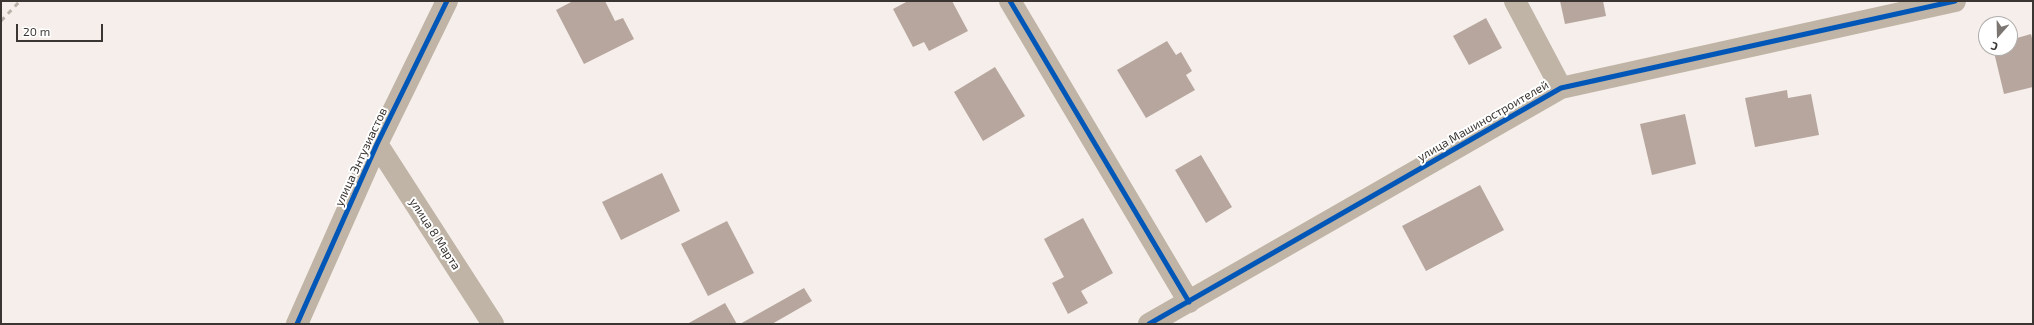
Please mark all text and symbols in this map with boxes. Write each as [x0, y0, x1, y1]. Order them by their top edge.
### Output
scale bar [18, 16, 105, 42]
north arrow [1978, 16, 2018, 56]
text: 20 m [23, 24, 50, 38]
text: С [1989, 40, 1999, 54]
street label: улица Машиностроителей [1415, 77, 1551, 165]
street label: улица Энтузиастов [332, 105, 390, 209]
street label: улица 8 Марта [406, 195, 464, 273]

